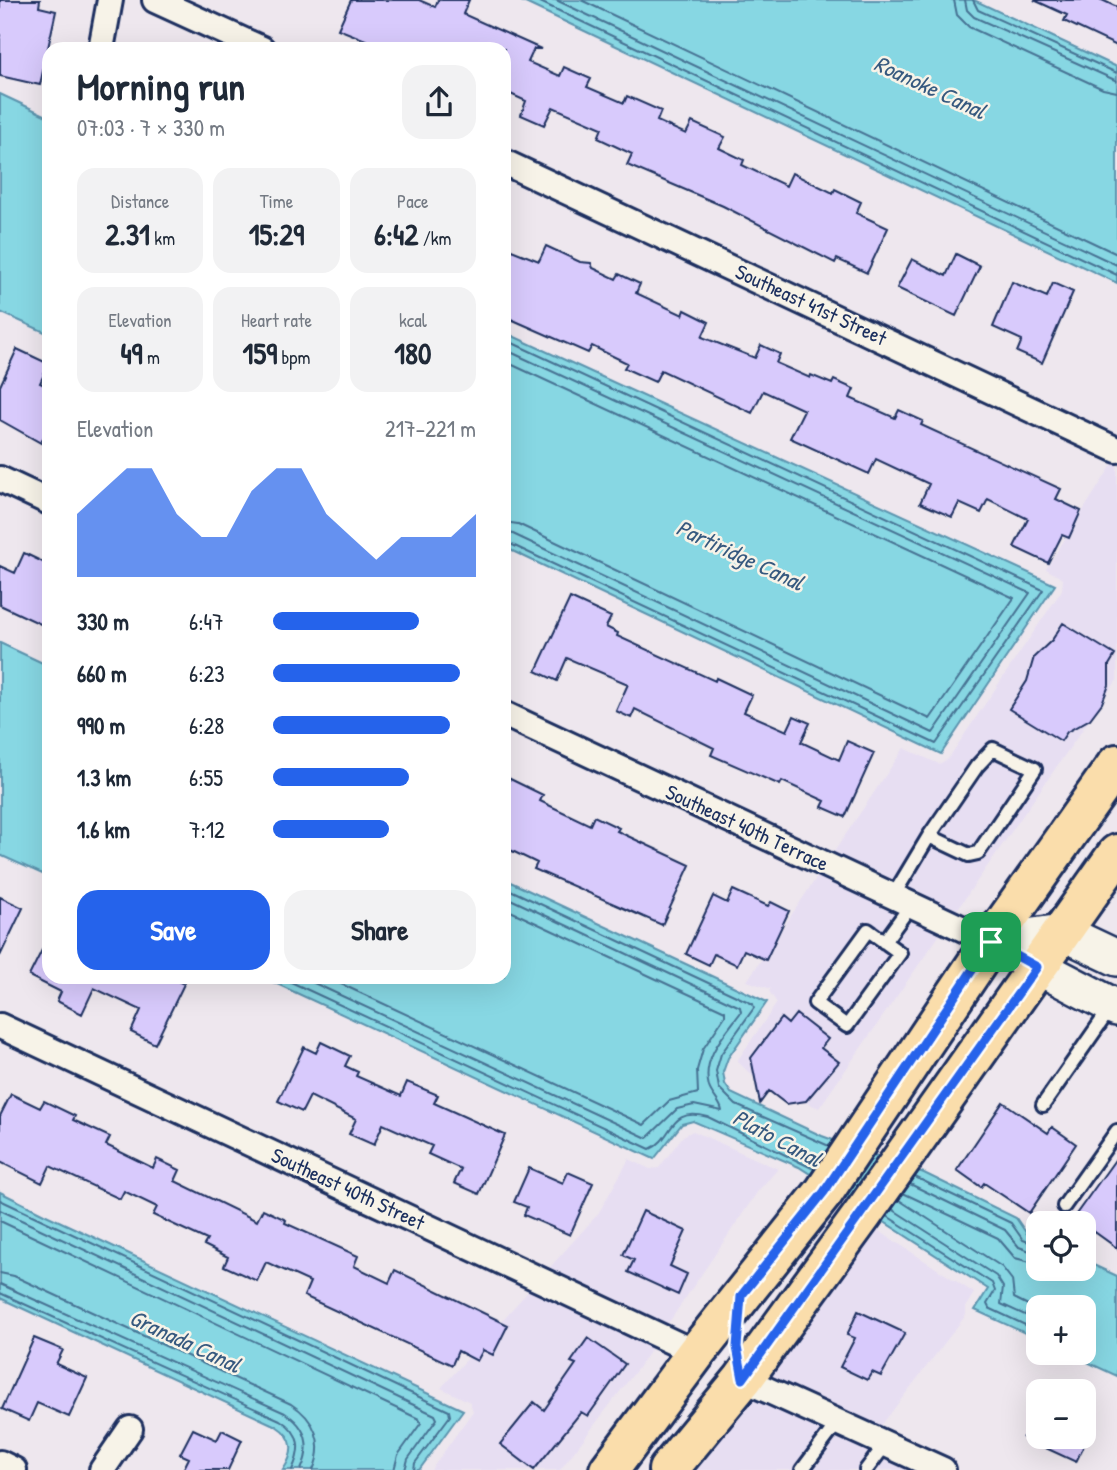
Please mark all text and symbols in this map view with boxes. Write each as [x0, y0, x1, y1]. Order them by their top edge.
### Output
water label: Roanoke Canal [869, 47, 992, 126]
text: Morning run [77, 60, 245, 112]
button: share [402, 65, 476, 139]
text: 07:03 · 7 × 330 m [77, 112, 225, 143]
text: Distance [111, 188, 169, 214]
text: Time [260, 188, 293, 214]
text: Pace [397, 188, 429, 214]
text: 2.31 [105, 214, 150, 254]
text: 15:29 [249, 214, 304, 254]
text: 6:42 [374, 214, 418, 254]
text: km [150, 225, 175, 251]
text: /km [418, 225, 452, 251]
street label: Southeast 41st Street [731, 257, 892, 353]
text: Elevation [109, 307, 172, 333]
text: Heart rate [241, 307, 312, 333]
text: kcal [399, 307, 427, 333]
text: 49 [120, 333, 143, 373]
text: 159 [243, 333, 277, 373]
text: 180 [394, 333, 431, 373]
text: m [143, 344, 160, 370]
text: bpm [277, 344, 310, 370]
text: Elevation [77, 413, 153, 444]
text: 217–221 m [385, 413, 476, 444]
water label: Partiridge Canal [671, 512, 810, 599]
text: 330 m [77, 606, 129, 637]
text: 6:47 [189, 606, 224, 637]
text: 660 m [77, 658, 127, 689]
text: 6:23 [189, 658, 225, 689]
text: 990 m [77, 710, 125, 741]
text: 6:28 [189, 710, 224, 741]
text: 1.3 km [77, 762, 131, 793]
text: 6:55 [189, 762, 223, 793]
street label: Southeast 40th Terrace [661, 777, 833, 878]
text: 1.6 km [77, 814, 130, 845]
text: 7:12 [189, 814, 225, 845]
button: Save [77, 890, 270, 970]
button: Share [284, 890, 476, 970]
pin [961, 912, 1021, 972]
icon: arrive [972, 923, 1010, 961]
water label: Plato Canal [728, 1101, 828, 1174]
street label: Southeast 40th Street [267, 1140, 430, 1237]
map controls [1026, 1211, 1096, 1449]
button: locate [1026, 1211, 1096, 1281]
button: + [1026, 1295, 1096, 1365]
water label: Granada Canal [125, 1301, 246, 1380]
button: − [1026, 1379, 1096, 1449]

